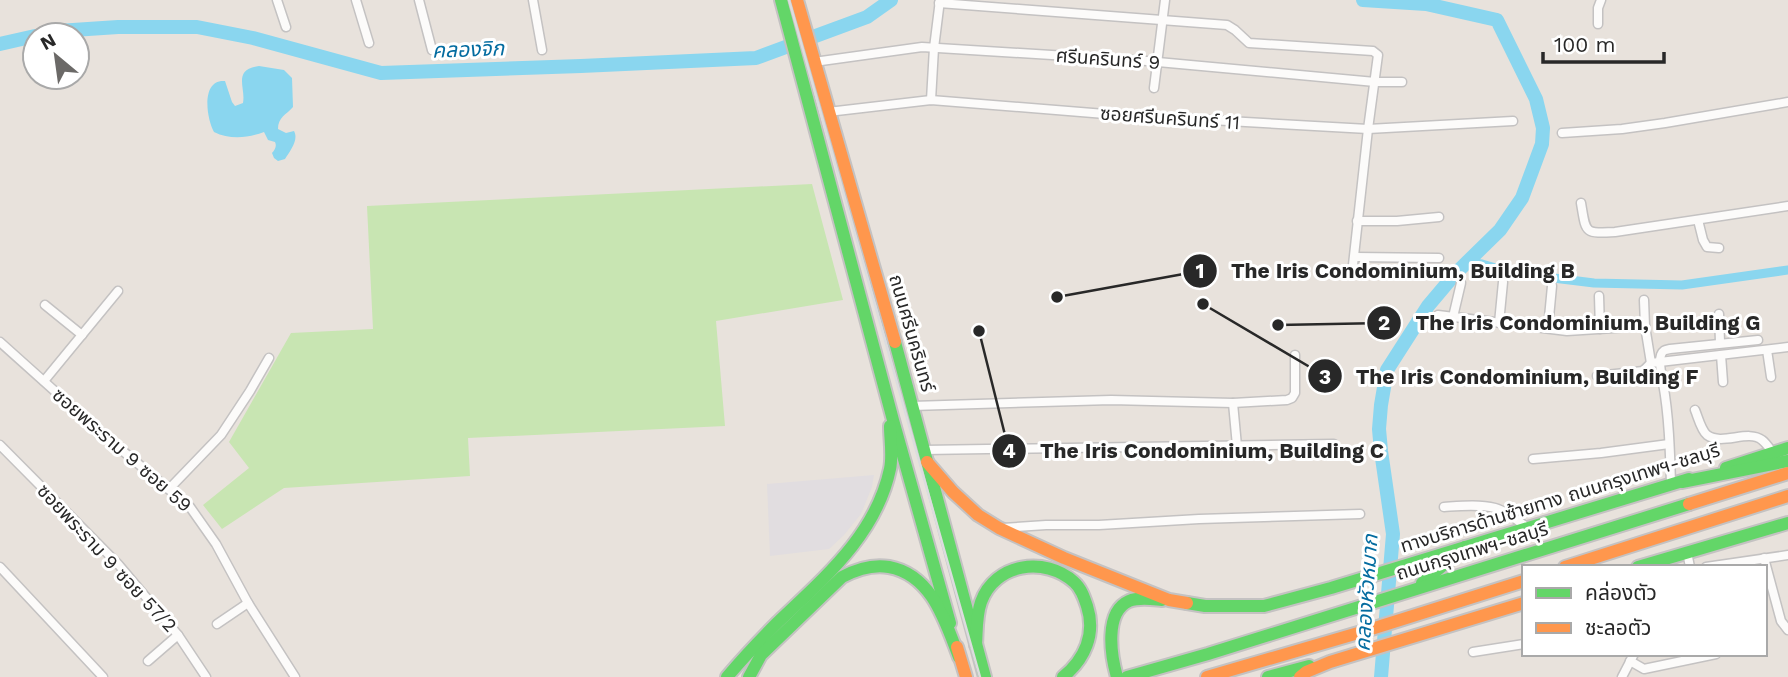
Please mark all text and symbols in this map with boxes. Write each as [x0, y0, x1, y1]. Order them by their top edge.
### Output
north arrow [21, 21, 91, 91]
scale bar [1543, 21, 1664, 65]
text: N [36, 28, 60, 55]
text: 100 m [1554, 32, 1616, 57]
water label: คลองจิก [432, 35, 506, 63]
street label: ศรีนครินทร์ 9 [1055, 44, 1161, 74]
street label: ซอยศรีนครินทร์ 11 [1099, 102, 1241, 134]
callout: The Iris Condominium, Building B [1182, 250, 1589, 292]
text: 1 [1195, 258, 1205, 283]
text: The Iris Condominium, Building B [1231, 258, 1575, 283]
street label: ถนนศรีนครินทร์ [884, 272, 940, 395]
callout: The Iris Condominium, Building G [1366, 302, 1774, 344]
text: 2 [1378, 310, 1390, 335]
text: The Iris Condominium, Building G [1416, 310, 1760, 335]
callout: The Iris Condominium, Building F [1307, 355, 1713, 397]
text: 3 [1319, 364, 1331, 389]
text: The Iris Condominium, Building F [1356, 364, 1698, 389]
street label: ซอยพระราม 9 ซอย 59 [48, 383, 196, 517]
callout: The Iris Condominium, Building C [991, 430, 1398, 472]
text: 4 [1002, 438, 1016, 463]
text: The Iris Condominium, Building C [1040, 438, 1384, 463]
street label: ทางบริการด้านซ้ายทาง ถนนกรุงเทพฯ-ชลบุรี [1398, 438, 1722, 558]
street label: ซอยพระราม 9 ซอย 57/2 [32, 479, 182, 637]
street label: ถนนกรุงเทพฯ-ชลบุรี [1393, 517, 1551, 585]
water label: คลองหัวหมาก [1349, 532, 1383, 652]
legend [1522, 565, 1767, 656]
text: คล่องตัว [1585, 580, 1657, 605]
text: ชะลอตัว [1585, 615, 1651, 640]

